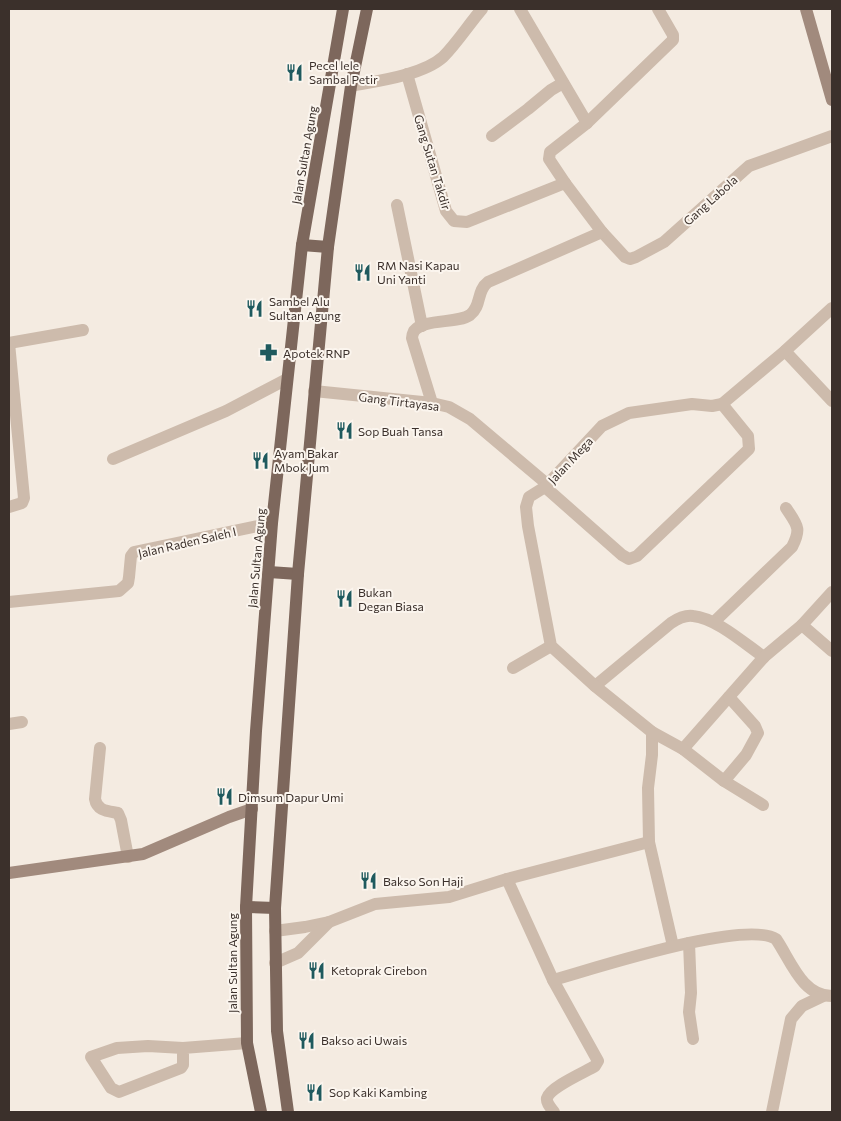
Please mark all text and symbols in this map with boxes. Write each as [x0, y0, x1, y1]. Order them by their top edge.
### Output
place label: Pecel lele Sambal Petir [309, 58, 378, 86]
restaurant icon: Pecel lele Sambal Petir [285, 62, 305, 82]
street label: Jalan Sultan Agung [288, 104, 321, 206]
street label: Gang Sutan Takdir [412, 113, 454, 212]
street label: Gang Labola [680, 172, 740, 228]
place label: RM Nasi Kapau Uni Yanti [377, 258, 459, 286]
restaurant icon: RM Nasi Kapau Uni Yanti [353, 262, 373, 282]
place label: Sambel Alu Sultan Agung [269, 294, 341, 322]
restaurant icon: Sambel Alu Sultan Agung [245, 298, 265, 318]
pharmacy icon: Apotek RNP [259, 343, 279, 363]
place label: Apotek RNP [283, 346, 351, 360]
street label: Gang Tirtayasa [358, 389, 440, 413]
restaurant icon: Sop Buah Tansa [334, 421, 354, 441]
place label: Sop Buah Tansa [358, 424, 443, 438]
street label: Jalan Mega [545, 434, 596, 487]
place label: Ayam Bakar Mbok Jum [274, 446, 339, 475]
restaurant icon: Ayam Bakar Mbok Jum [250, 450, 270, 470]
street label: Jalan Sultan Agung [245, 507, 268, 609]
street label: Jalan Raden Saleh I [137, 524, 238, 561]
place label: Bukan Degan Biasa [358, 585, 424, 613]
restaurant icon: Bukan Degan Biasa [334, 589, 354, 609]
restaurant icon: Dimsum Dapur Umi [214, 787, 234, 807]
place label: Dimsum Dapur Umi [238, 790, 344, 804]
restaurant icon: Bakso Son Haji [359, 871, 379, 891]
place label: Bakso Son Haji [383, 874, 463, 888]
street label: Jalan Sultan Agung [225, 913, 240, 1013]
restaurant icon: Ketoprak Cirebon [307, 960, 327, 980]
place label: Ketoprak Cirebon [331, 963, 427, 977]
restaurant icon: Bakso aci Uwais [297, 1030, 317, 1050]
place label: Bakso aci Uwais [321, 1033, 407, 1047]
restaurant icon: Sop Kaki Kambing [305, 1082, 325, 1102]
place label: Sop Kaki Kambing [329, 1085, 428, 1099]

